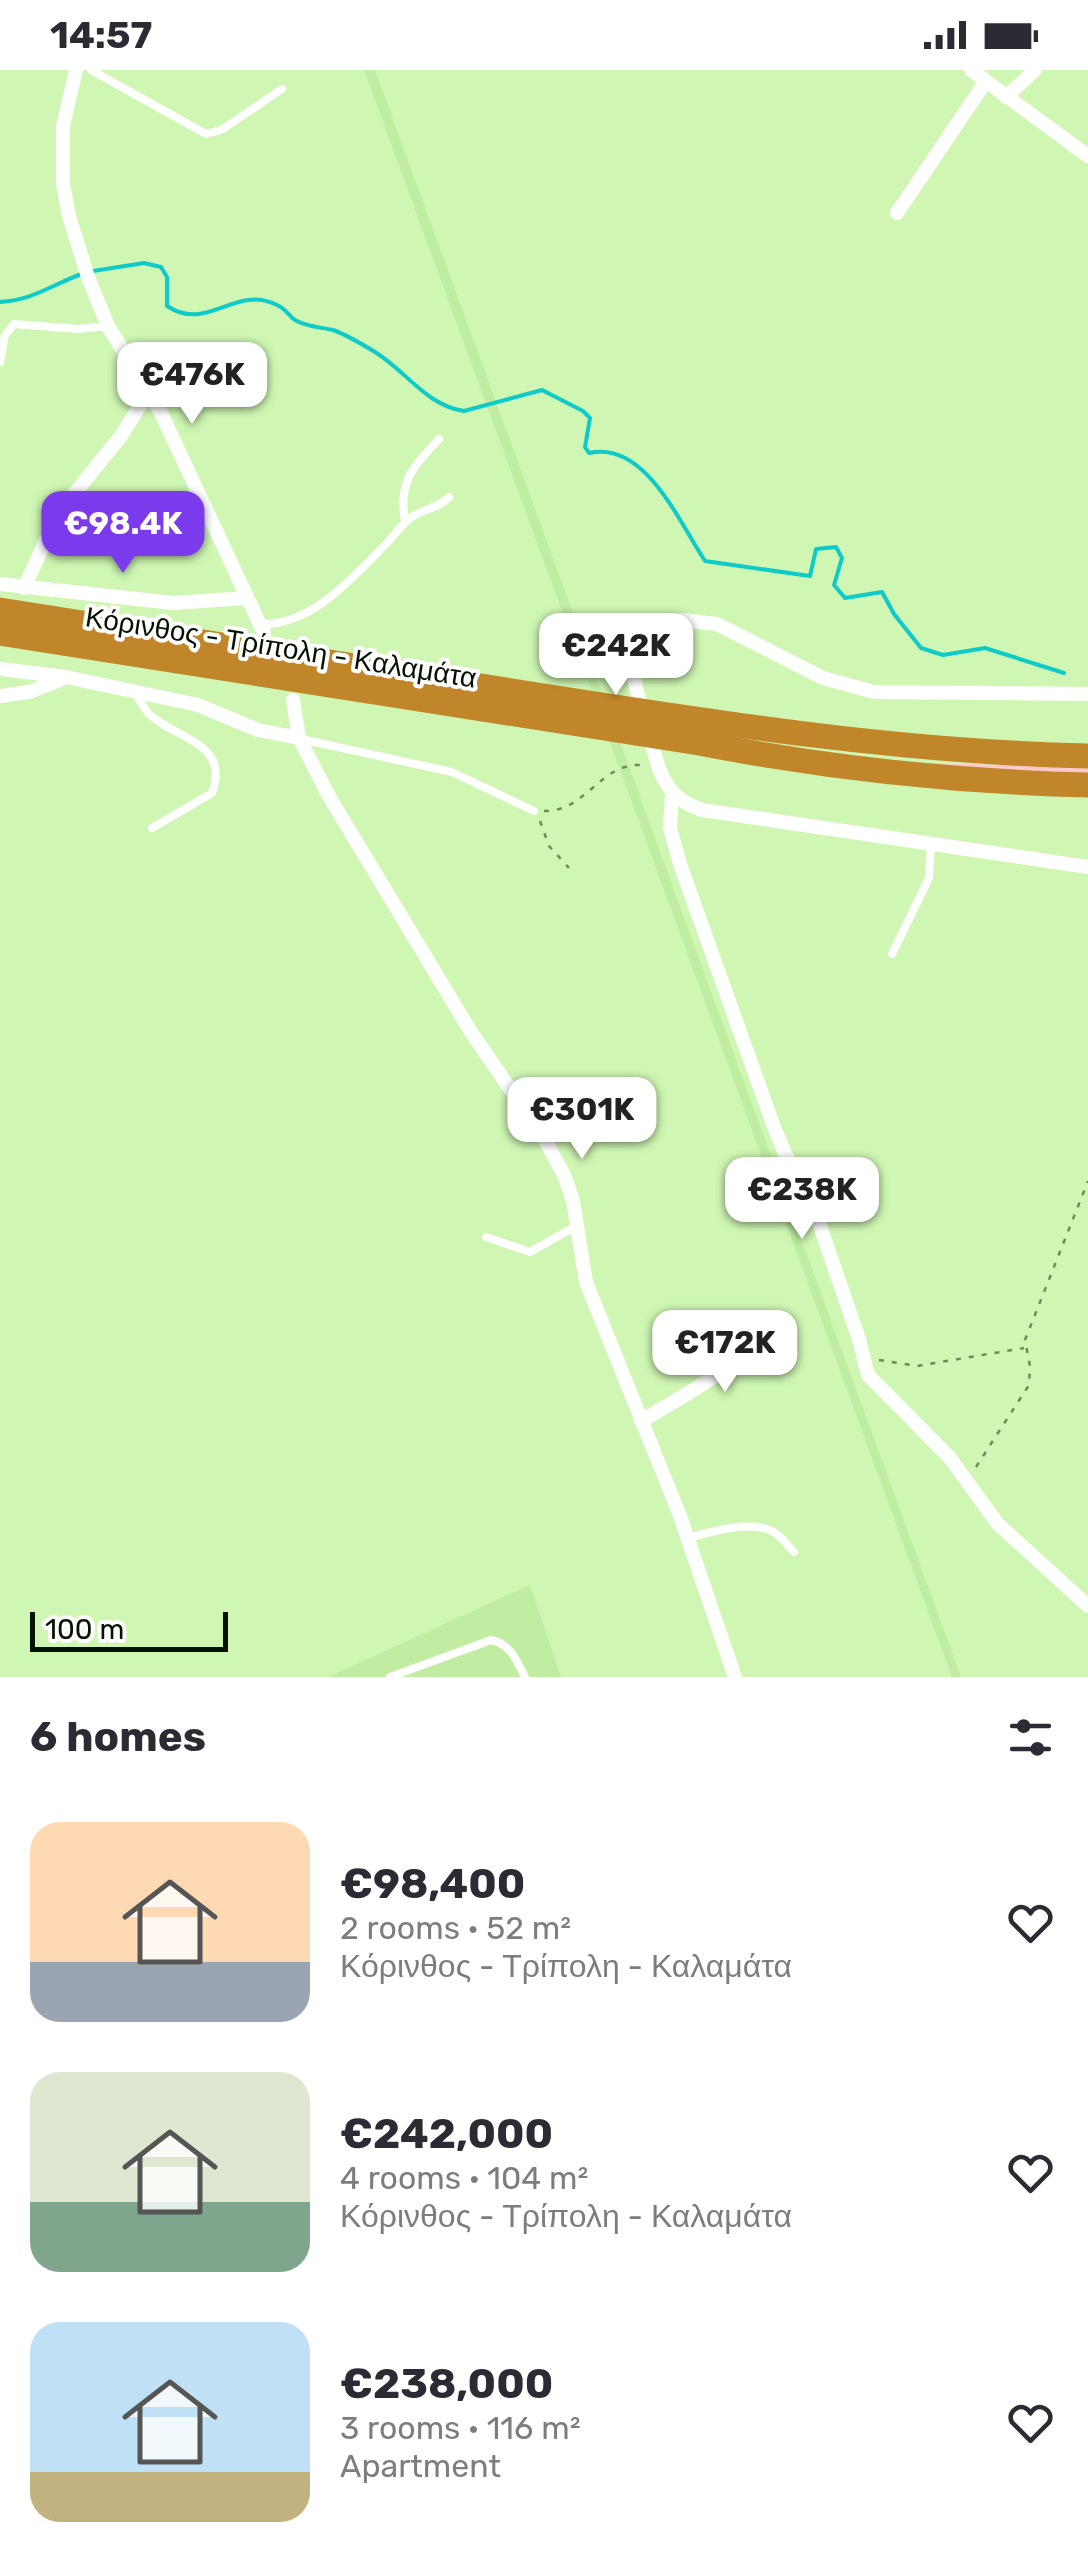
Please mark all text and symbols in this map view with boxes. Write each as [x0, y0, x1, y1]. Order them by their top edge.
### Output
text: 14:57 [50, 12, 152, 58]
pin: €476K [122, 342, 262, 427]
text: €476K [139, 355, 245, 393]
pin: €98.4K [42, 491, 204, 576]
text: €98.4K [63, 504, 183, 542]
street label: Κόρινθος - Τρίπολη - Καλαμάτα [83, 600, 479, 695]
pin: €242K [546, 613, 686, 698]
text: €242K [561, 626, 671, 664]
pin: €301K [512, 1077, 652, 1162]
text: €301K [529, 1090, 635, 1128]
pin: €238K [732, 1157, 872, 1242]
text: €238K [747, 1170, 857, 1208]
pin: €172K [655, 1310, 795, 1395]
text: €172K [674, 1323, 776, 1361]
scale bar [30, 1607, 228, 1652]
text: 100 m [45, 1613, 124, 1646]
icon: filters [1003, 1710, 1058, 1765]
text: 6 homes [30, 1712, 206, 1762]
text: €98,400 [340, 1859, 525, 1909]
icon: home [110, 1862, 230, 1982]
icon: heart [1003, 1895, 1058, 1950]
text: 2 rooms · 52 m² [340, 1909, 571, 1947]
text: Κόρινθος - Τρίπολη - Καλαμάτα [340, 1947, 792, 1985]
text: €242,000 [340, 2109, 553, 2159]
icon: home [110, 2112, 230, 2232]
icon: heart [1003, 2145, 1058, 2200]
text: 4 rooms · 104 m² [340, 2159, 588, 2197]
text: Κόρινθος - Τρίπολη - Καλαμάτα [340, 2197, 792, 2235]
text: €238,000 [340, 2359, 553, 2409]
icon: home [110, 2362, 230, 2482]
icon: heart [1003, 2395, 1058, 2450]
text: 3 rooms · 116 m² [340, 2409, 581, 2447]
text: Apartment [340, 2447, 501, 2485]

